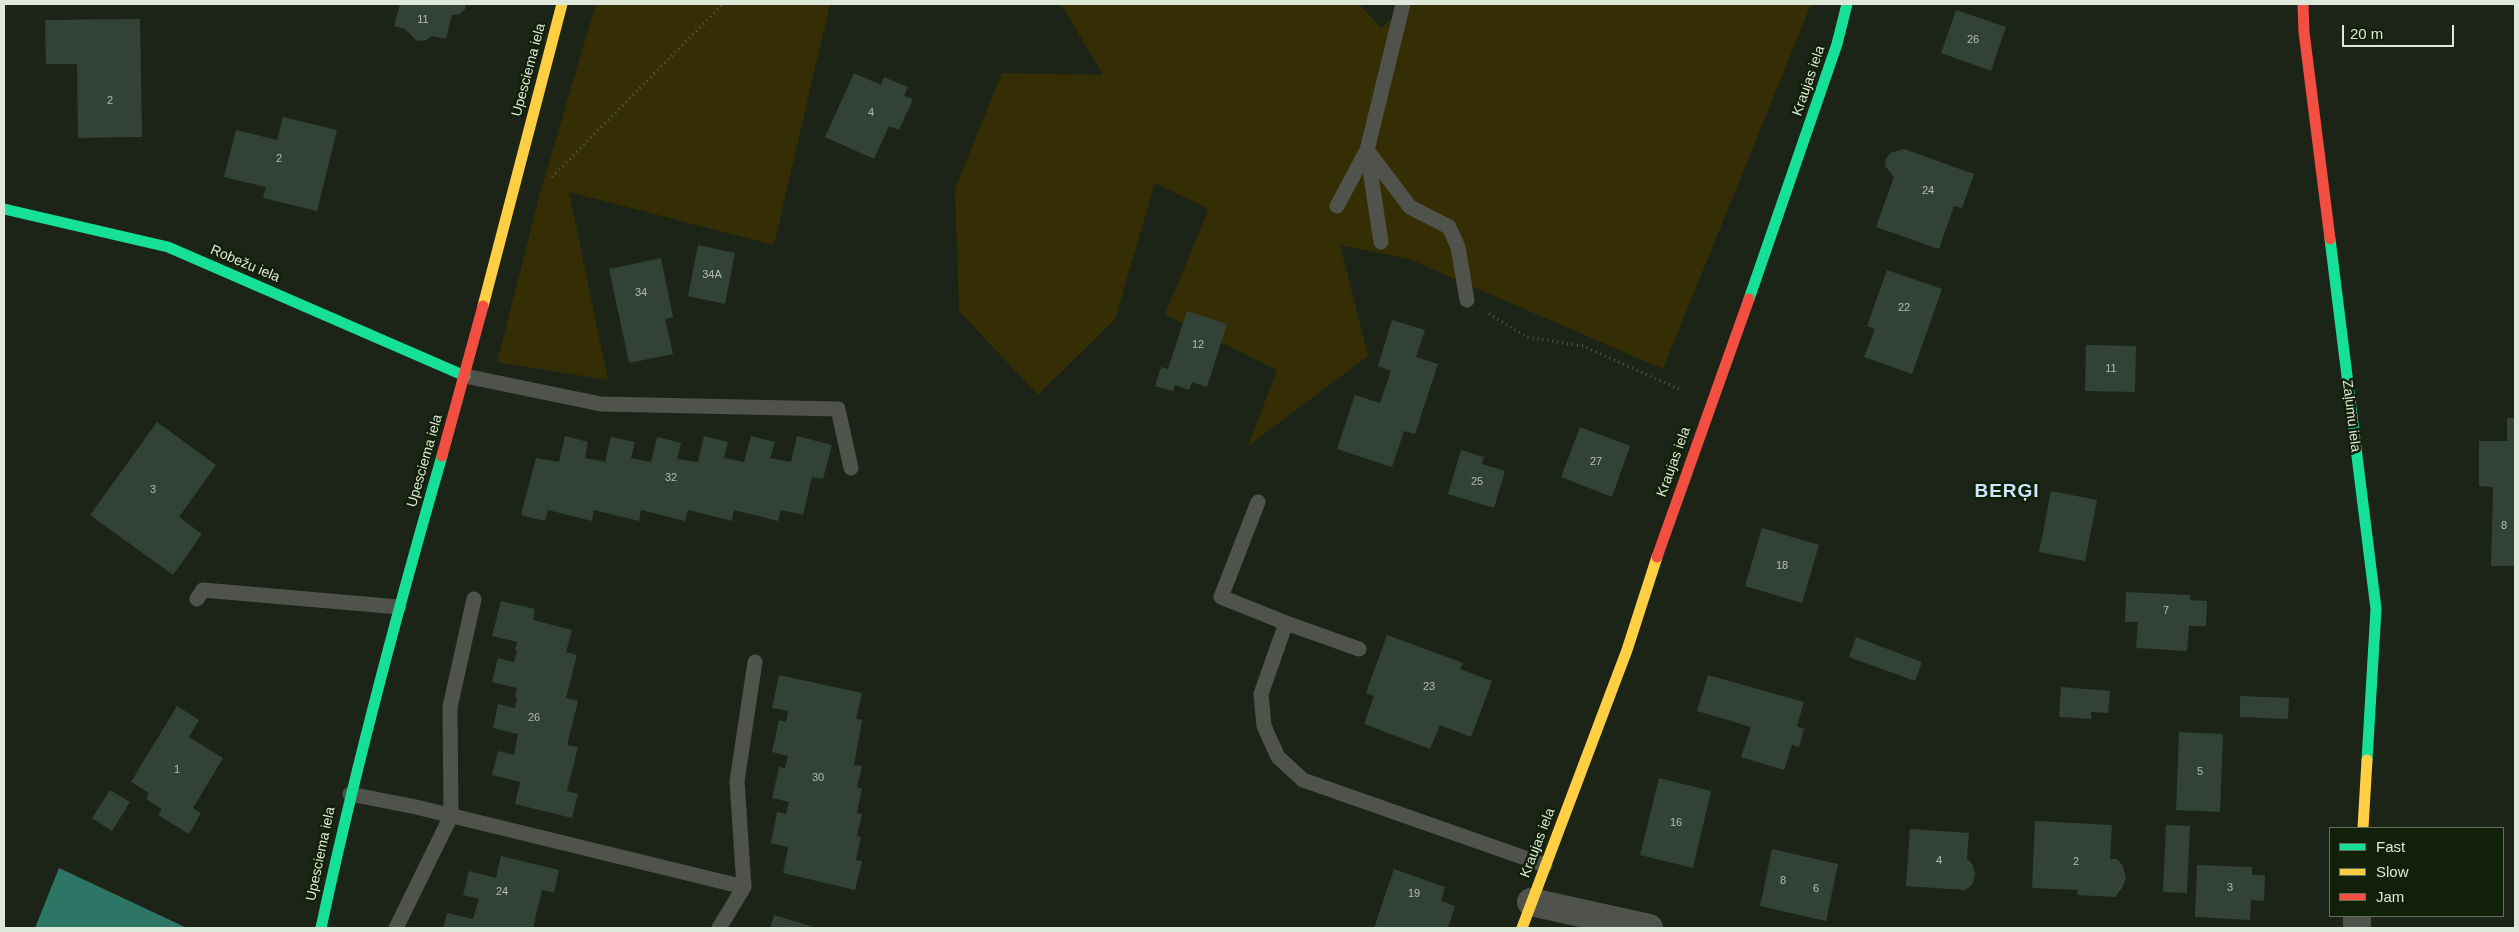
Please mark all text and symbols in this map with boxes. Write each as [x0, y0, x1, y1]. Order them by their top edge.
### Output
house number: 11 [417, 13, 429, 27]
scale bar [2344, 15, 2456, 47]
street label: Upesciema iela [509, 22, 549, 118]
text: 20 m [2350, 25, 2383, 42]
house number: 26 [1967, 33, 1979, 47]
street label: Kraujas iela [1789, 44, 1829, 118]
house number: 2 [107, 94, 113, 108]
house number: 4 [868, 106, 874, 120]
house number: 2 [276, 152, 282, 166]
house number: 24 [1922, 184, 1934, 198]
street label: Robežu iela [208, 242, 282, 286]
house number: 34A [702, 268, 722, 282]
house number: 34 [635, 286, 647, 300]
house number: 22 [1898, 301, 1910, 315]
house number: 12 [1192, 338, 1204, 352]
house number: 11 [2105, 362, 2117, 376]
street label: Zaļumu iela [2338, 379, 2364, 453]
street label: Upesciema iela [404, 413, 446, 509]
street label: Kraujas iela [1654, 425, 1694, 499]
house number: 27 [1590, 455, 1602, 469]
house number: 32 [665, 471, 677, 485]
house number: 25 [1471, 475, 1483, 489]
district label: BERĢI [1974, 481, 2040, 503]
house number: 3 [150, 483, 156, 497]
house number: 8 [2501, 519, 2507, 533]
house number: 18 [1776, 559, 1788, 573]
house number: 7 [2163, 604, 2169, 618]
house number: 23 [1423, 680, 1435, 694]
house number: 26 [528, 711, 540, 725]
house number: 1 [174, 763, 180, 777]
house number: 5 [2197, 765, 2203, 779]
house number: 30 [812, 771, 824, 785]
street label: Upesciema iela [303, 805, 339, 903]
street label: Kraujas iela [1517, 806, 1559, 880]
house number: 16 [1670, 816, 1682, 830]
legend [2329, 827, 2504, 917]
text: Fast [2376, 838, 2405, 855]
house number: 4 [1936, 854, 1942, 868]
house number: 2 [2073, 855, 2079, 869]
text: Slow [2376, 863, 2409, 880]
house number: 8 [1780, 874, 1786, 888]
house number: 3 [2227, 881, 2233, 895]
house number: 6 [1813, 882, 1819, 896]
house number: 24 [496, 885, 508, 899]
house number: 19 [1408, 887, 1420, 901]
text: Jam [2376, 888, 2404, 905]

